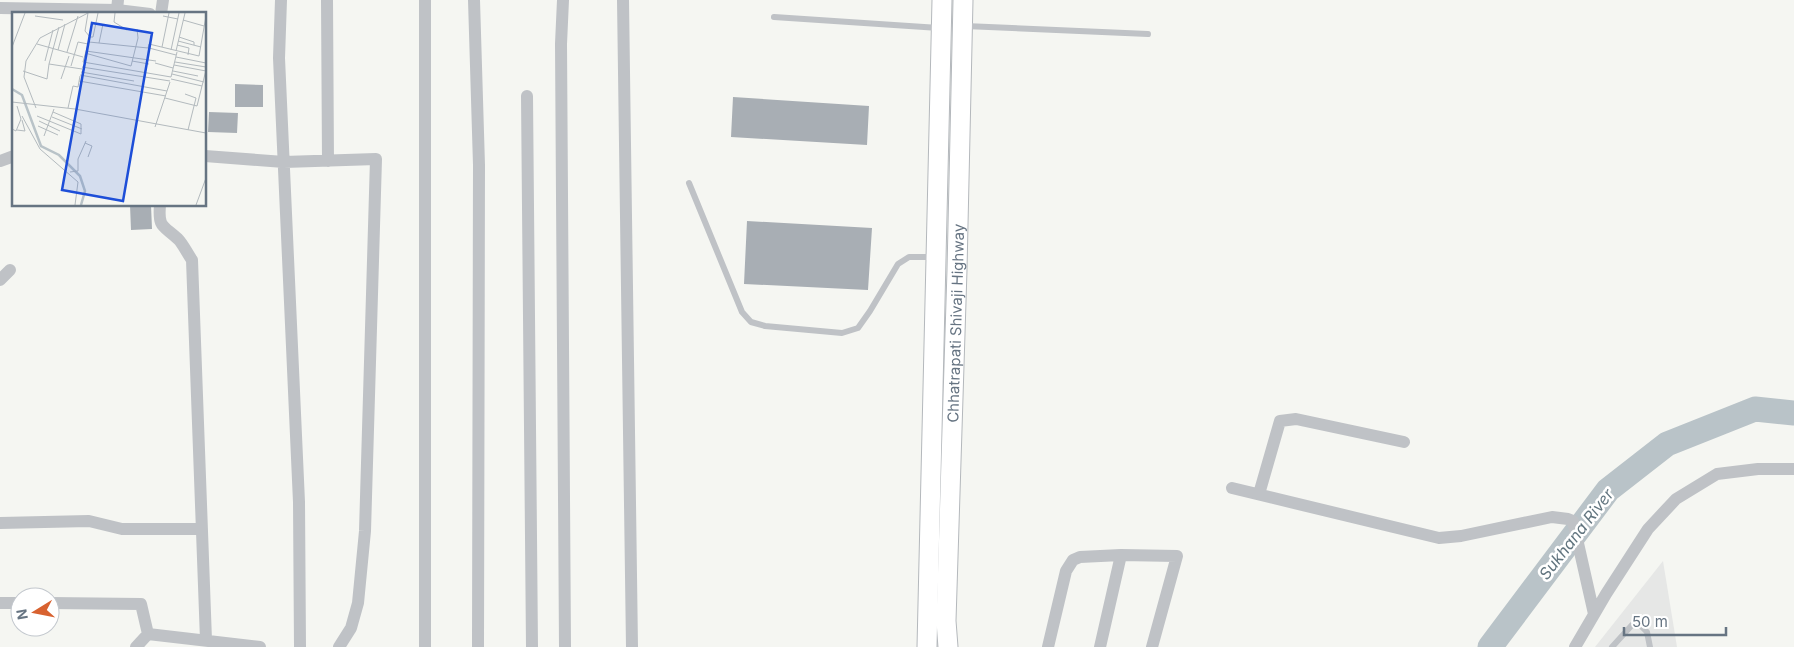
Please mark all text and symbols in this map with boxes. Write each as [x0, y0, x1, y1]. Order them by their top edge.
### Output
inset map [12, 12, 206, 206]
street label: Chhatrapati Shivaji Highway [943, 223, 968, 423]
water label: Sukhana River [1534, 484, 1618, 583]
north arrow [10, 587, 60, 637]
scale bar [1624, 604, 1726, 636]
text: N [12, 608, 31, 621]
text: 50 m [1632, 612, 1668, 631]

